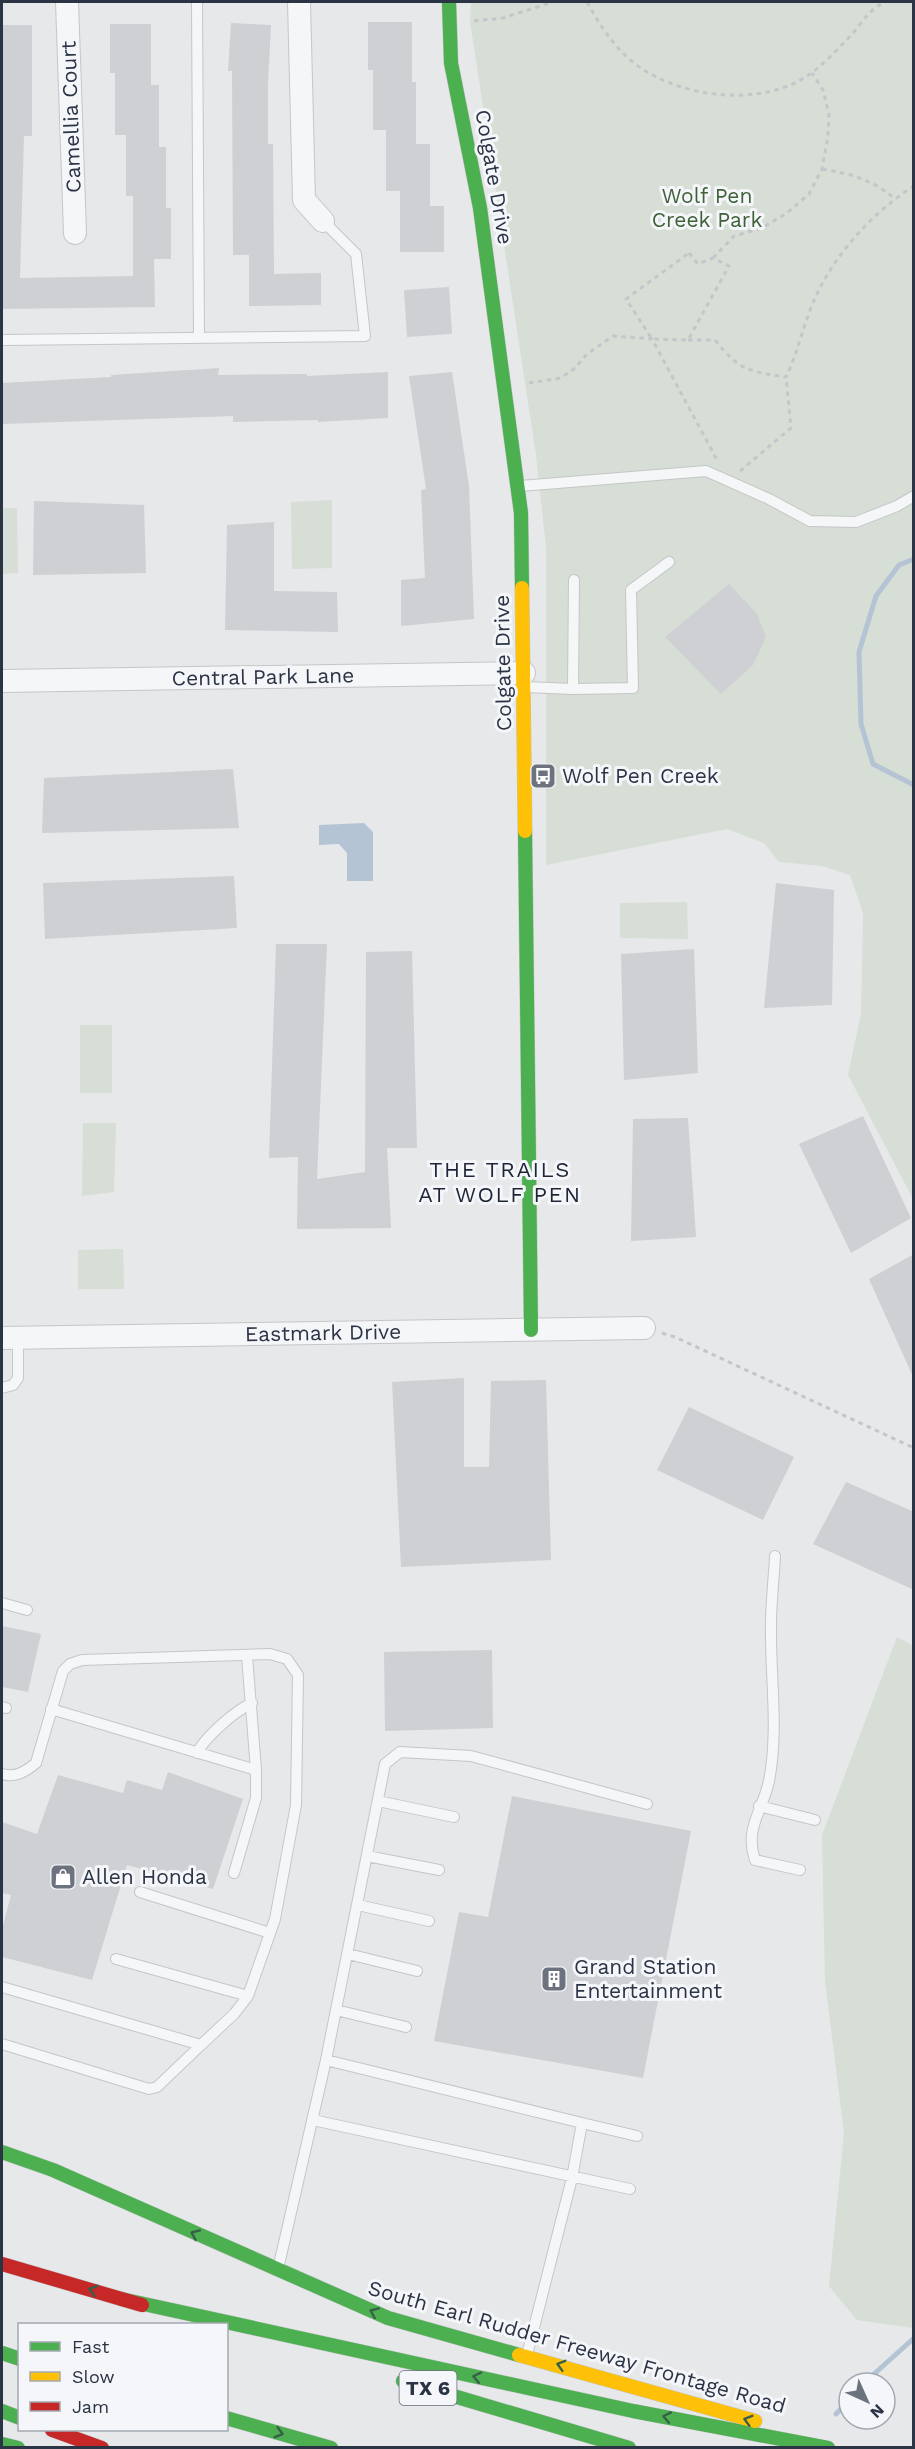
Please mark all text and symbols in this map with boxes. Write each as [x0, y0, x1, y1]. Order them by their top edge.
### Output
street label: Camellia Court [55, 40, 86, 193]
street label: Colgate Drive [470, 108, 519, 246]
park label: Wolf Pen Creek Park [652, 183, 762, 232]
street label: Colgate Drive [489, 595, 516, 731]
street label: Central Park Lane [171, 662, 355, 691]
bus stop icon: Wolf Pen Creek [528, 761, 558, 791]
place label: Wolf Pen Creek [562, 763, 719, 788]
district label: THE TRAILS AT WOLF PEN [418, 1157, 582, 1207]
street label: Eastmark Drive [245, 1319, 401, 1346]
shop icon: Allen Honda [48, 1862, 78, 1892]
place label: Allen Honda [82, 1864, 207, 1889]
place label: Grand Station Entertainment [574, 1954, 722, 2003]
building icon: Grand Station Entertainment [539, 1964, 569, 1994]
one-way arrow [190, 2229, 201, 2241]
street label: South Earl Rudder Freeway Frontage Road [365, 2275, 789, 2418]
one-way arrow [88, 2285, 99, 2297]
one-way arrow [369, 2307, 380, 2319]
legend [18, 2323, 228, 2431]
text: Fast [72, 2336, 110, 2357]
one-way arrow [556, 2360, 566, 2373]
text: Slow [72, 2366, 115, 2387]
road number: TX 6 [400, 2371, 456, 2405]
one-way arrow [472, 2371, 482, 2384]
north arrow [837, 2371, 897, 2431]
text: Jam [72, 2396, 109, 2417]
text: N [866, 2400, 888, 2422]
one-way arrow [663, 2412, 672, 2424]
one-way arrow [744, 2415, 754, 2427]
one-way arrow [274, 2425, 284, 2438]

